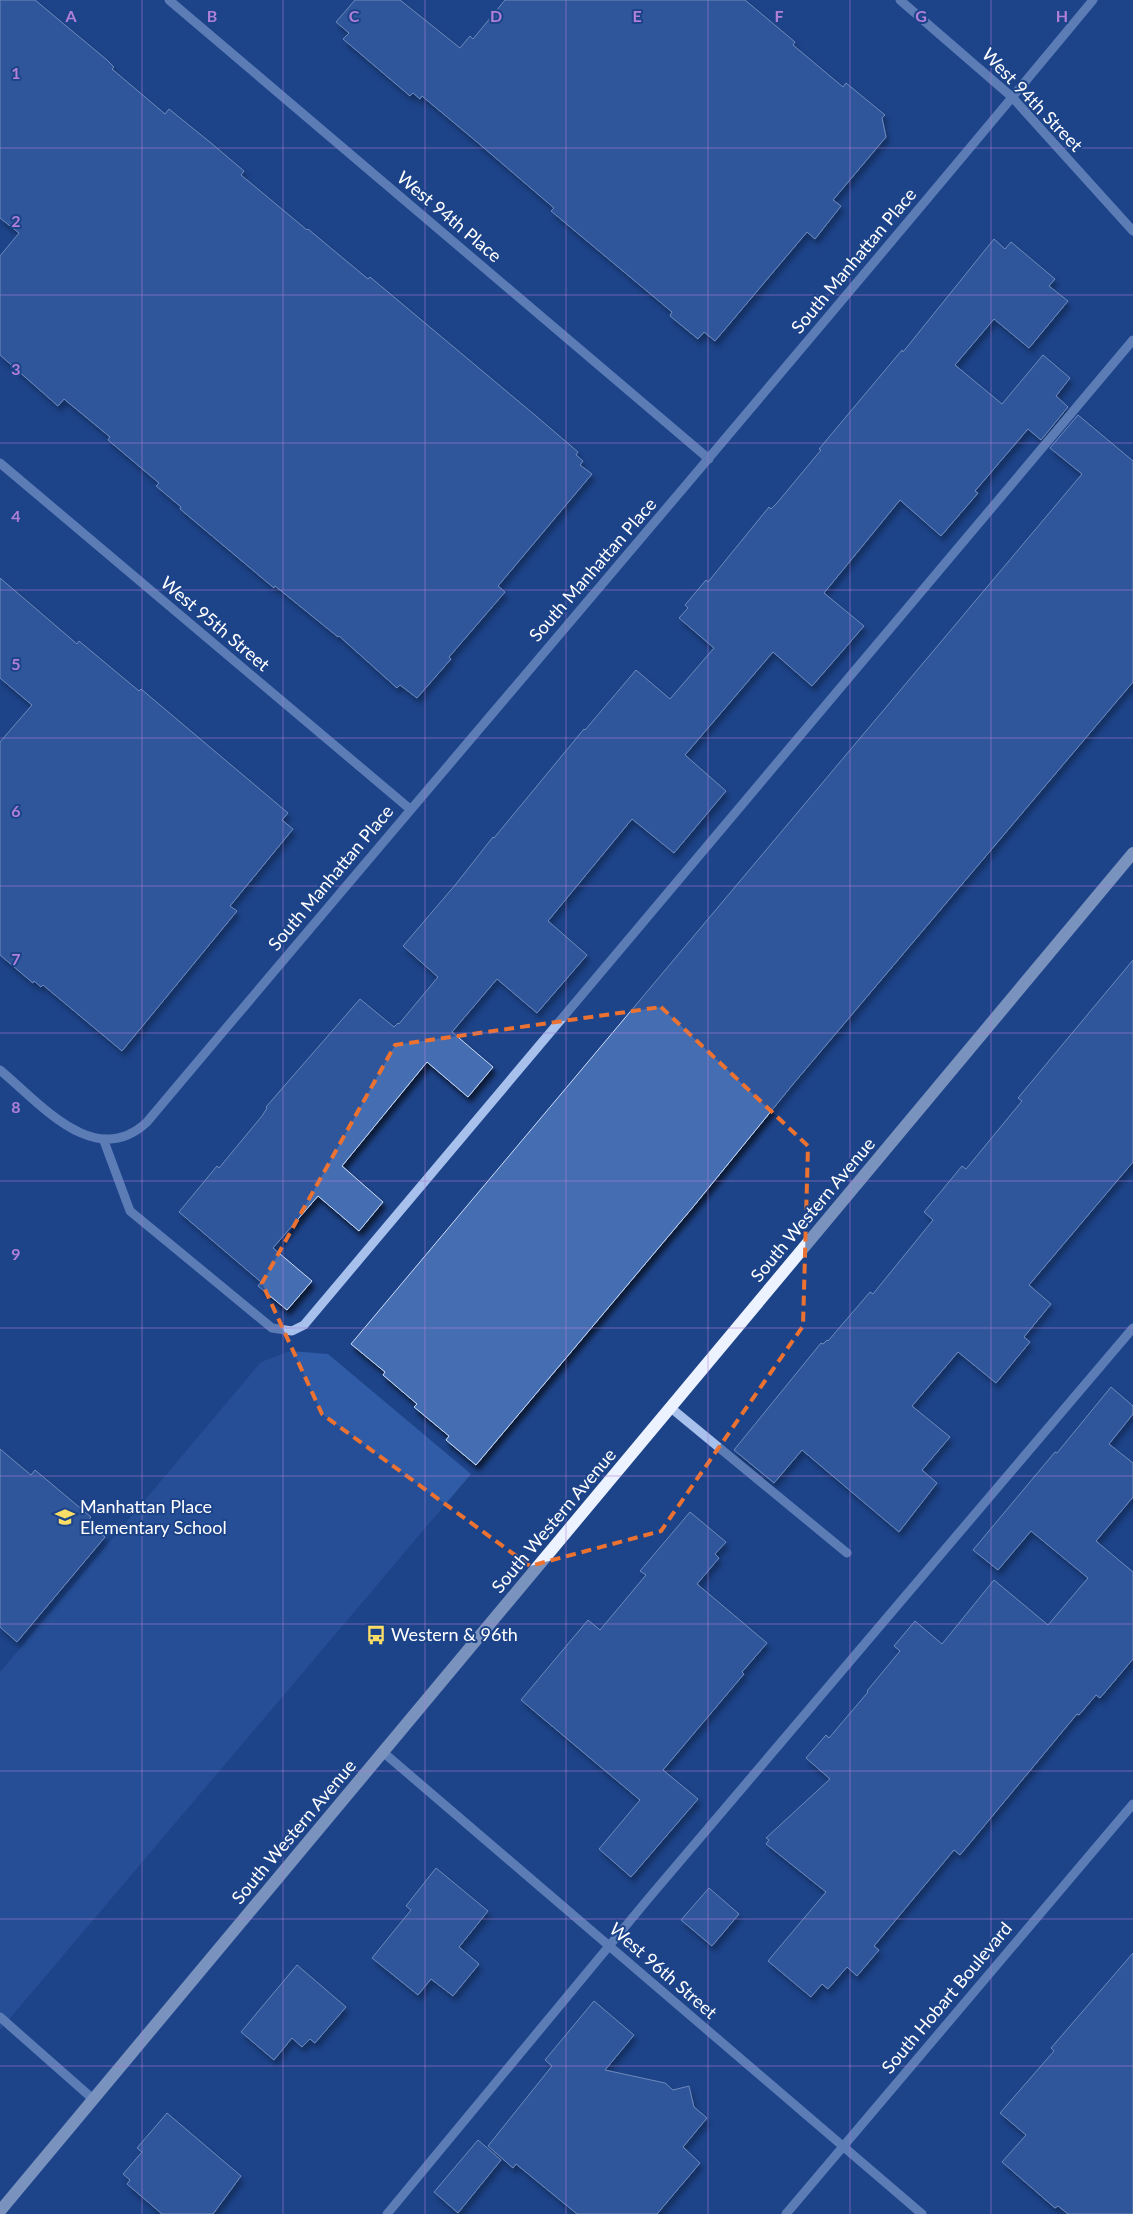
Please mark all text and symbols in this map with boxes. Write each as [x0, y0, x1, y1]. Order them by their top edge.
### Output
text: A [64, 6, 77, 25]
text: B [207, 6, 217, 25]
text: C [349, 6, 360, 25]
text: D [490, 6, 502, 25]
text: E [632, 6, 642, 25]
text: F [774, 6, 784, 25]
text: G [915, 6, 927, 25]
text: H [1056, 6, 1068, 25]
street label: West 94th Street [978, 43, 1088, 156]
text: 1 [11, 63, 21, 82]
street label: West 94th Place [393, 166, 506, 266]
street label: South Manhattan Place [786, 183, 921, 338]
text: 2 [11, 211, 21, 230]
text: 3 [11, 359, 21, 378]
street label: South Manhattan Place [524, 493, 661, 646]
text: 4 [11, 506, 21, 525]
street label: West 95th Street [157, 571, 275, 676]
text: 5 [11, 654, 21, 673]
street label: South Manhattan Place [263, 800, 398, 955]
text: 6 [11, 801, 21, 820]
text: 7 [11, 949, 21, 968]
text: 8 [11, 1097, 21, 1116]
street label: South Western Avenue [745, 1133, 879, 1286]
text: 9 [11, 1244, 21, 1263]
street label: South Western Avenue [486, 1444, 620, 1597]
place label: Manhattan Place Elementary School [80, 1495, 227, 1538]
school or university icon: Manhattan Place Elementary School [54, 1506, 76, 1528]
place label: Western & 96th [391, 1623, 518, 1645]
bus stop icon: Western & 96th [365, 1624, 387, 1646]
street label: South Western Avenue [226, 1755, 360, 1908]
street label: South Hobart Boulevard [876, 1917, 1016, 2078]
street label: West 96th Street [605, 1918, 722, 2023]

